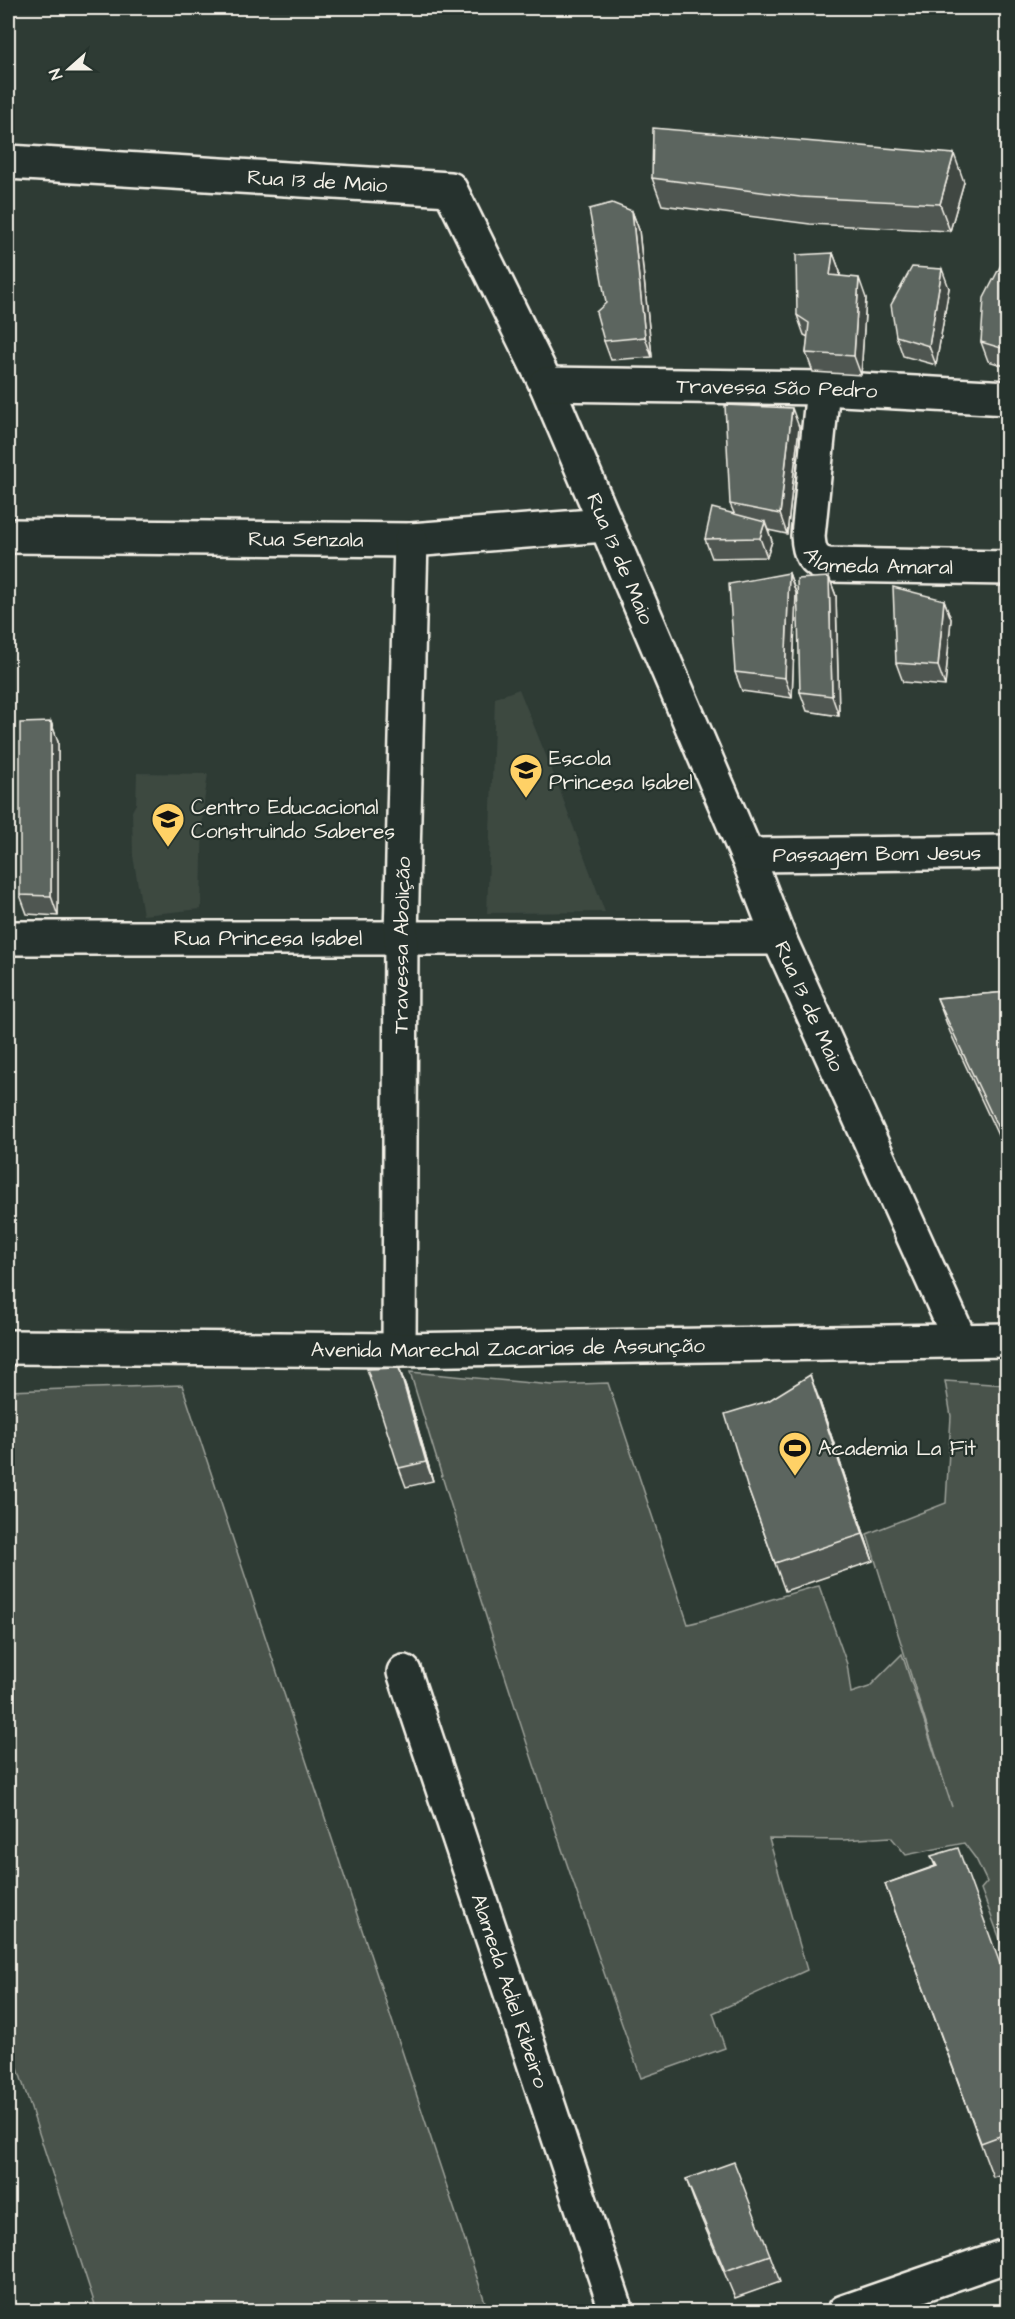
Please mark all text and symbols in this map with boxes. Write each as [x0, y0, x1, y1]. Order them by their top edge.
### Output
north arrow [39, 39, 99, 99]
text: N [44, 65, 68, 83]
street label: Rua 13 de Maio [247, 163, 388, 200]
street label: Travessa São Pedro [676, 372, 878, 406]
street label: Rua 13 de Maio [579, 489, 661, 629]
street label: Rua Senzala [248, 524, 364, 555]
street label: Alameda Amaral [796, 542, 953, 582]
place label: Escola Princesa Isabel [549, 744, 693, 797]
school or university icon: Escola Princesa Isabel [508, 752, 544, 799]
place label: Centro Educacional Construindo Saberes [191, 793, 395, 846]
school or university icon: Centro Educacional Construindo Saberes [150, 801, 186, 848]
street label: Passagem Bom Jesus [773, 838, 981, 871]
street label: Travessa Abolição [387, 856, 418, 1034]
street label: Rua Princesa Isabel [174, 924, 362, 953]
street label: Rua 13 de Maio [767, 937, 851, 1076]
street label: Avenida Marechal Zacarias de Assunção [311, 1331, 705, 1365]
sports icon: Academia La Fit [777, 1430, 813, 1477]
place label: Academia La Fit [818, 1434, 977, 1463]
street label: Alameda Adiel Ribeiro [464, 1890, 556, 2092]

